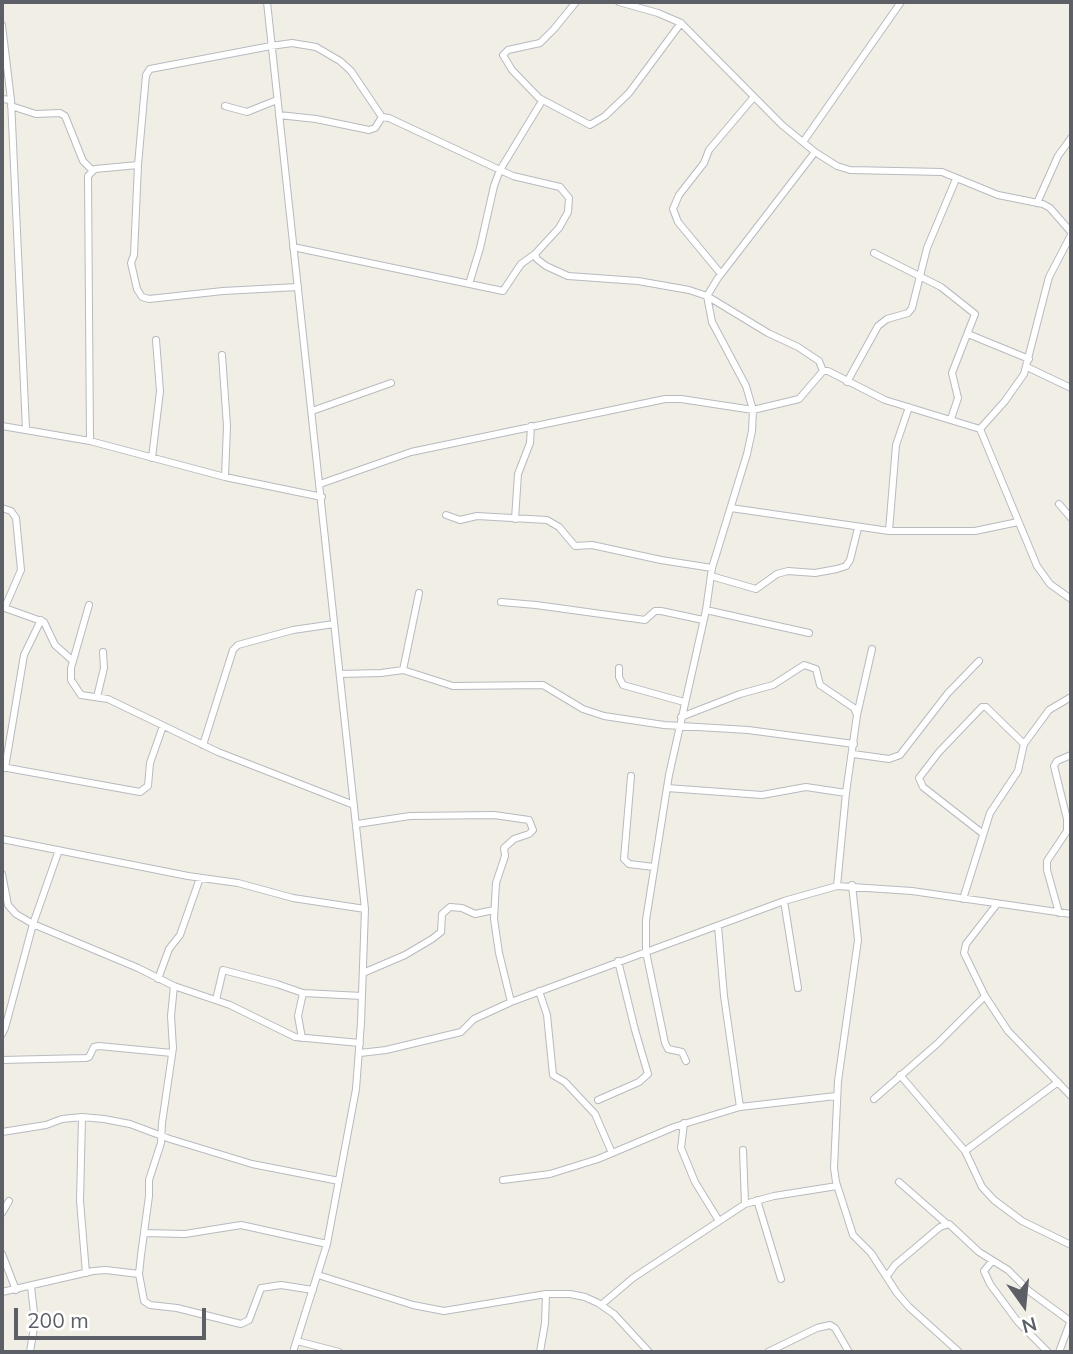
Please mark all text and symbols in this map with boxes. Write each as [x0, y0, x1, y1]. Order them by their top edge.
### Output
north arrow [989, 1270, 1059, 1340]
scale bar [18, 1294, 210, 1338]
text: 200 m [27, 1307, 89, 1333]
text: N [1019, 1312, 1039, 1339]

